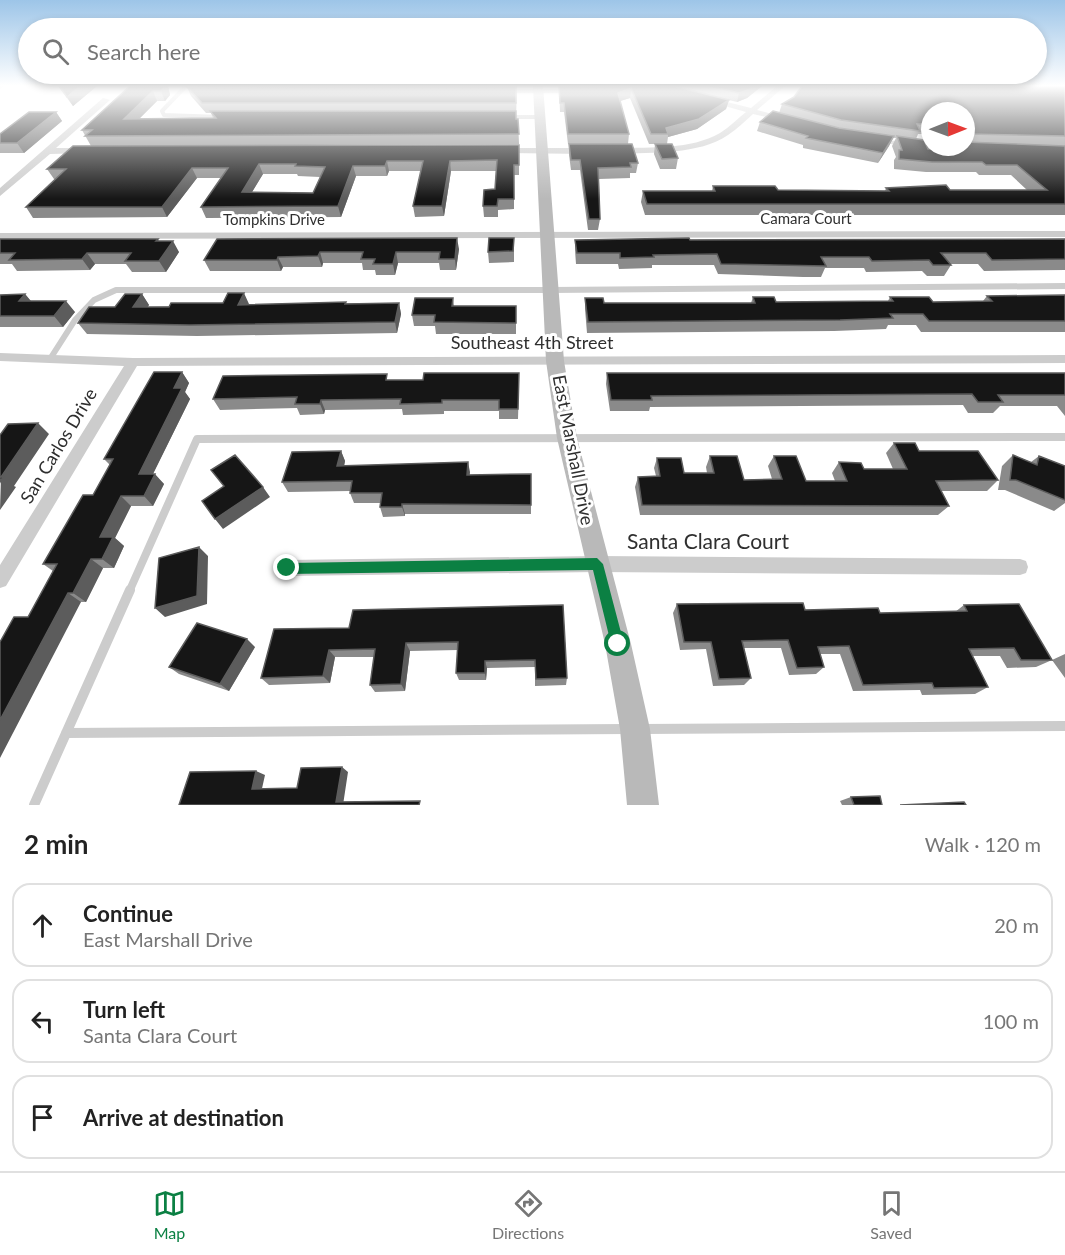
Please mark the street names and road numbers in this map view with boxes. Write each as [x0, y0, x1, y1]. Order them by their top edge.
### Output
street label: Camara Court [760, 209, 852, 227]
street label: Tompkins Drive [223, 210, 325, 228]
street label: Southeast 4th Street [451, 331, 614, 353]
street label: East Marshall Drive [549, 373, 599, 527]
street label: San Carlos Drive [15, 384, 101, 507]
street label: Santa Clara Court [627, 528, 789, 553]

